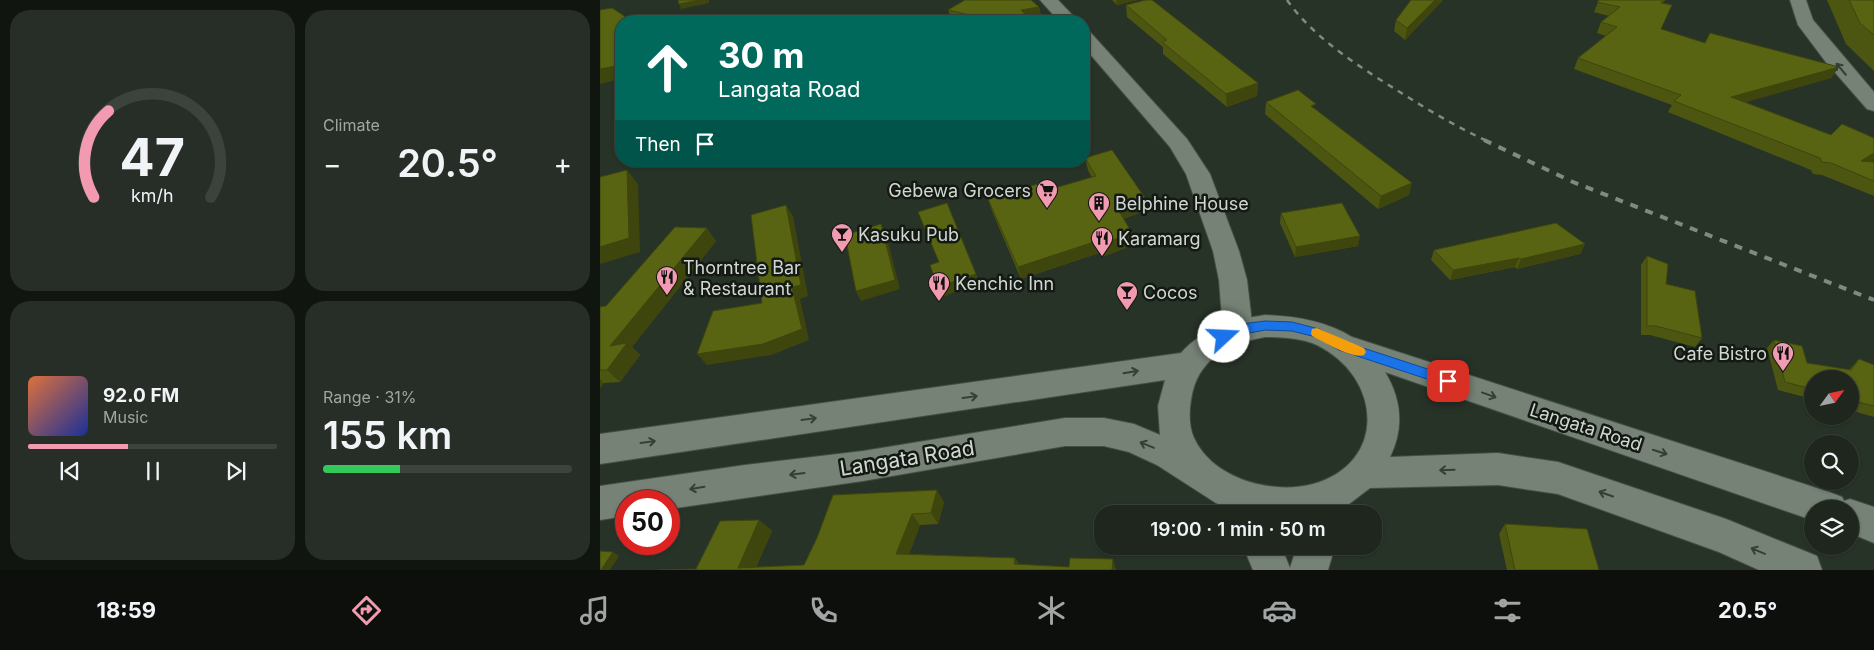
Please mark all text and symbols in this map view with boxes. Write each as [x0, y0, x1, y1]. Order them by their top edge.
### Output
text: 30 m [718, 34, 804, 76]
icon: ahead [635, 35, 700, 100]
one-way arrow [1836, 62, 1847, 75]
text: Langata Road [718, 76, 861, 102]
text: Climate [323, 115, 380, 135]
text: 47 [120, 126, 185, 189]
icon: arrive [691, 130, 719, 158]
text: Then [635, 133, 681, 156]
text: 20.5° [397, 140, 498, 186]
text: − [323, 147, 342, 181]
text: + [553, 147, 572, 181]
supermarket icon: Gebewa Grocers [1035, 178, 1059, 209]
place label: Gebewa Grocers [888, 180, 1031, 201]
text: km/h [131, 185, 174, 206]
building icon: Belphine House [1087, 191, 1111, 222]
place label: Belphine House [1115, 193, 1249, 214]
bar icon: Kasuku Pub [830, 222, 854, 253]
place label: Kasuku Pub [858, 224, 959, 245]
restaurant icon: Karamarg [1090, 226, 1114, 257]
place label: Karamarg [1118, 228, 1200, 249]
place label: Thorntree Bar & Restaurant [683, 257, 801, 299]
restaurant icon: Thorntree Bar & Restaurant [655, 265, 679, 296]
restaurant icon: Kenchic Inn [927, 271, 951, 302]
place label: Kenchic Inn [955, 273, 1054, 294]
bar icon: Cocos [1115, 280, 1139, 311]
place label: Cocos [1143, 282, 1198, 303]
position arrow [1197, 310, 1249, 362]
restaurant icon: Cafe Bistro [1771, 341, 1795, 372]
place label: Cafe Bistro [1673, 343, 1767, 364]
pin [1427, 360, 1469, 402]
one-way arrow [1122, 367, 1138, 377]
icon: arrive [1434, 367, 1462, 395]
north arrow [1804, 370, 1859, 425]
map controls [1804, 370, 1859, 555]
text: 92.0 FM [103, 384, 179, 407]
text: Range · 31% [323, 387, 417, 407]
one-way arrow [1481, 391, 1496, 400]
one-way arrow [962, 392, 978, 402]
street label: Langata Road [1527, 399, 1645, 455]
text: Music [103, 407, 148, 427]
text: 155 km [323, 412, 452, 458]
one-way arrow [801, 414, 817, 424]
street label: Langata Road [838, 435, 976, 481]
button: search [1804, 435, 1859, 490]
one-way arrow [640, 437, 656, 447]
one-way arrow [1140, 439, 1155, 449]
one-way arrow [1652, 447, 1668, 457]
icon: previous [56, 457, 84, 485]
icon: pause [139, 457, 167, 485]
icon: next [222, 457, 250, 485]
one-way arrow [1439, 466, 1455, 475]
one-way arrow [790, 469, 806, 479]
one-way arrow [689, 484, 705, 494]
one-way arrow [1599, 489, 1614, 498]
speed limit sign: 50 [615, 490, 680, 555]
button: layers [1804, 500, 1859, 555]
text: 19:00 · 1 min · 50 m [1150, 518, 1326, 541]
one-way arrow [1751, 546, 1766, 555]
icon: directions [349, 593, 384, 628]
icon: music [577, 593, 612, 628]
icon: phone [806, 593, 841, 628]
icon: climate [1034, 593, 1069, 628]
icon: car [1262, 593, 1297, 628]
icon: filters [1490, 593, 1525, 628]
text: 18:59 [97, 597, 156, 623]
text: 20.5° [1718, 597, 1777, 623]

